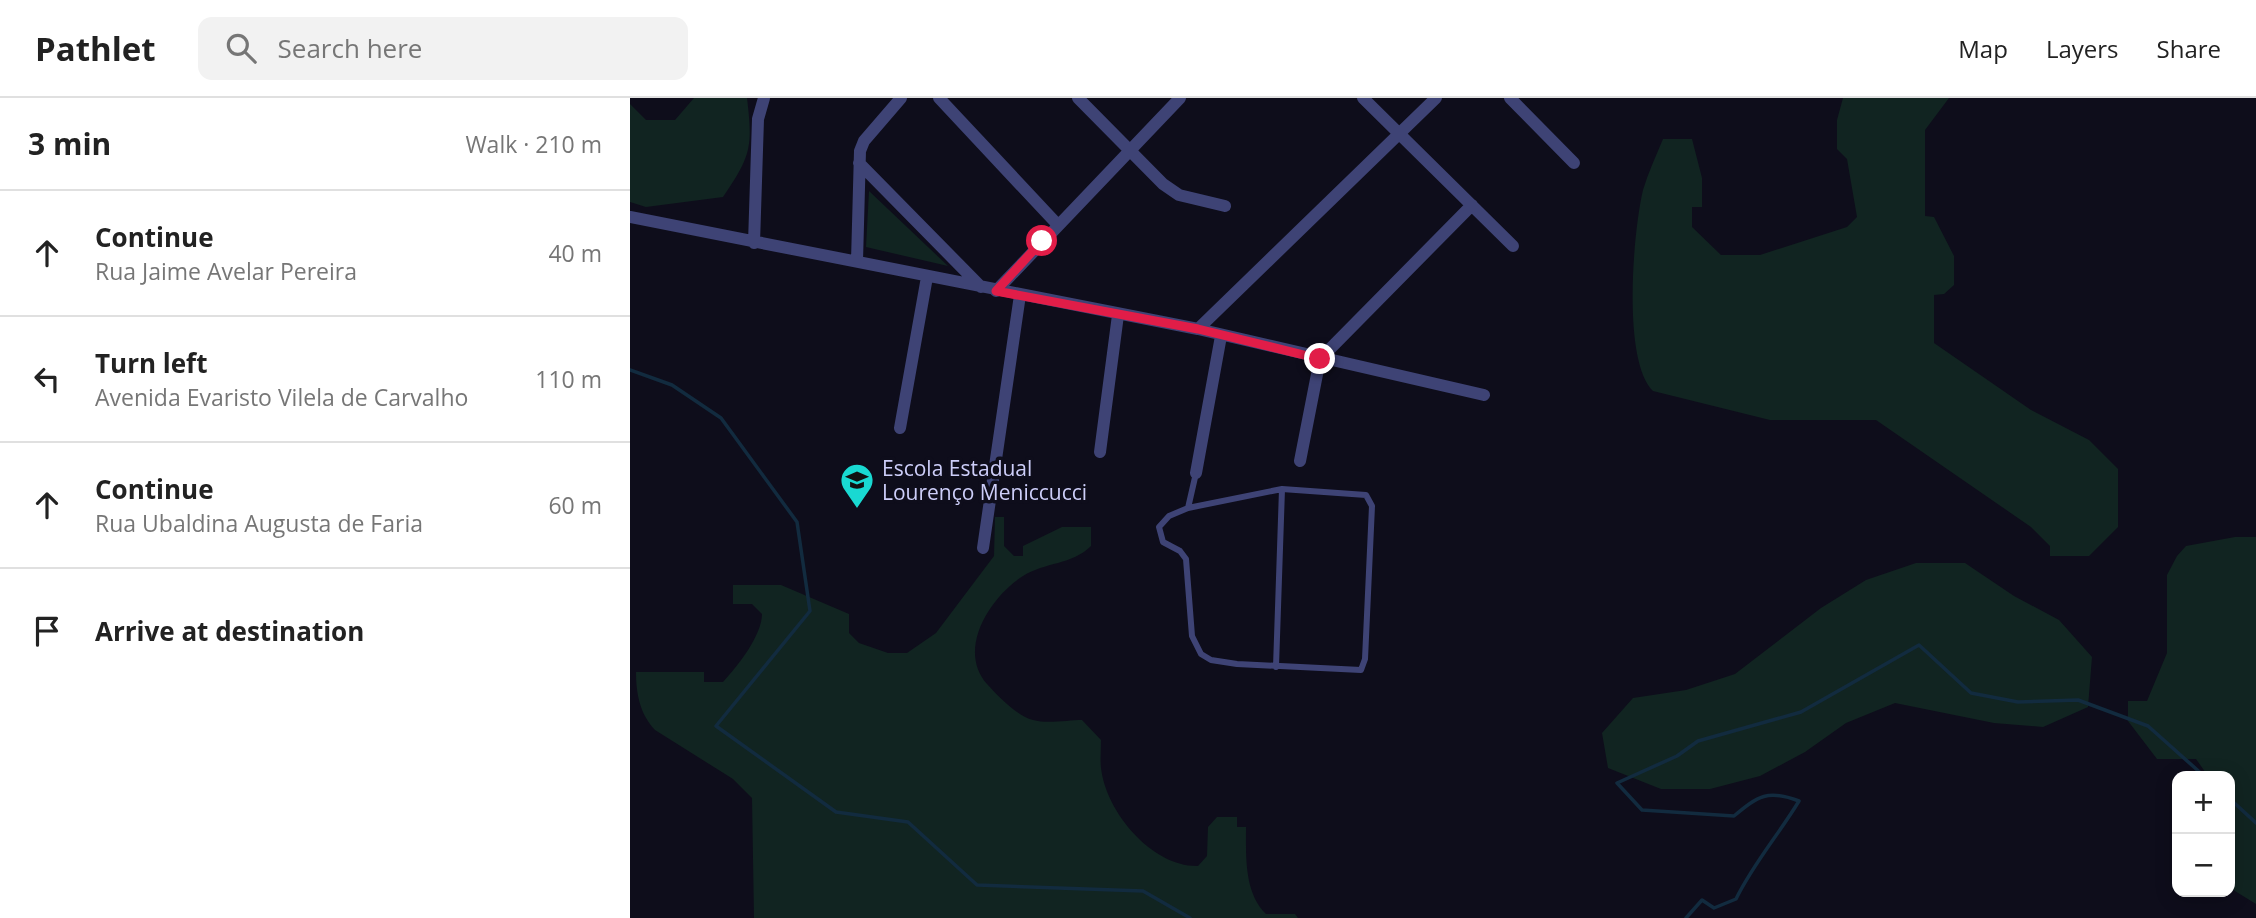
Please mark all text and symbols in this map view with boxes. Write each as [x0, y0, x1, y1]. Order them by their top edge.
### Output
search box [198, 17, 688, 80]
text: Pathlet [35, 26, 156, 71]
icon: search [222, 29, 260, 67]
text: Search here [278, 30, 422, 66]
text: Map [1958, 32, 2008, 65]
text: Layers [2046, 32, 2119, 65]
text: Share [2157, 32, 2221, 65]
text: 3 min [28, 123, 111, 164]
text: Walk · 210 m [465, 128, 602, 160]
text: Continue [95, 219, 214, 255]
route start [1026, 225, 1057, 256]
icon: ahead [28, 234, 66, 272]
text: 40 m [548, 237, 602, 269]
text: Rua Jaime Avelar Pereira [95, 255, 357, 287]
route end [1304, 343, 1335, 374]
text: Turn left [95, 345, 207, 381]
icon: left [28, 360, 66, 398]
text: 110 m [535, 363, 602, 395]
text: Avenida Evaristo Vilela de Carvalho [95, 381, 468, 413]
place label: Escola Estadual Lourenço Meniccucci [882, 454, 1087, 506]
school or university icon: Escola Estadual Lourenço Meniccucci [838, 461, 876, 510]
text: Continue [95, 471, 214, 507]
icon: ahead [28, 486, 66, 524]
text: 60 m [548, 489, 602, 521]
text: Rua Ubaldina Augusta de Faria [95, 507, 423, 539]
icon: arrive [28, 612, 66, 650]
text: Arrive at destination [95, 613, 364, 649]
map controls [2172, 771, 2235, 897]
button: + [2172, 771, 2235, 834]
button: − [2172, 834, 2235, 897]

